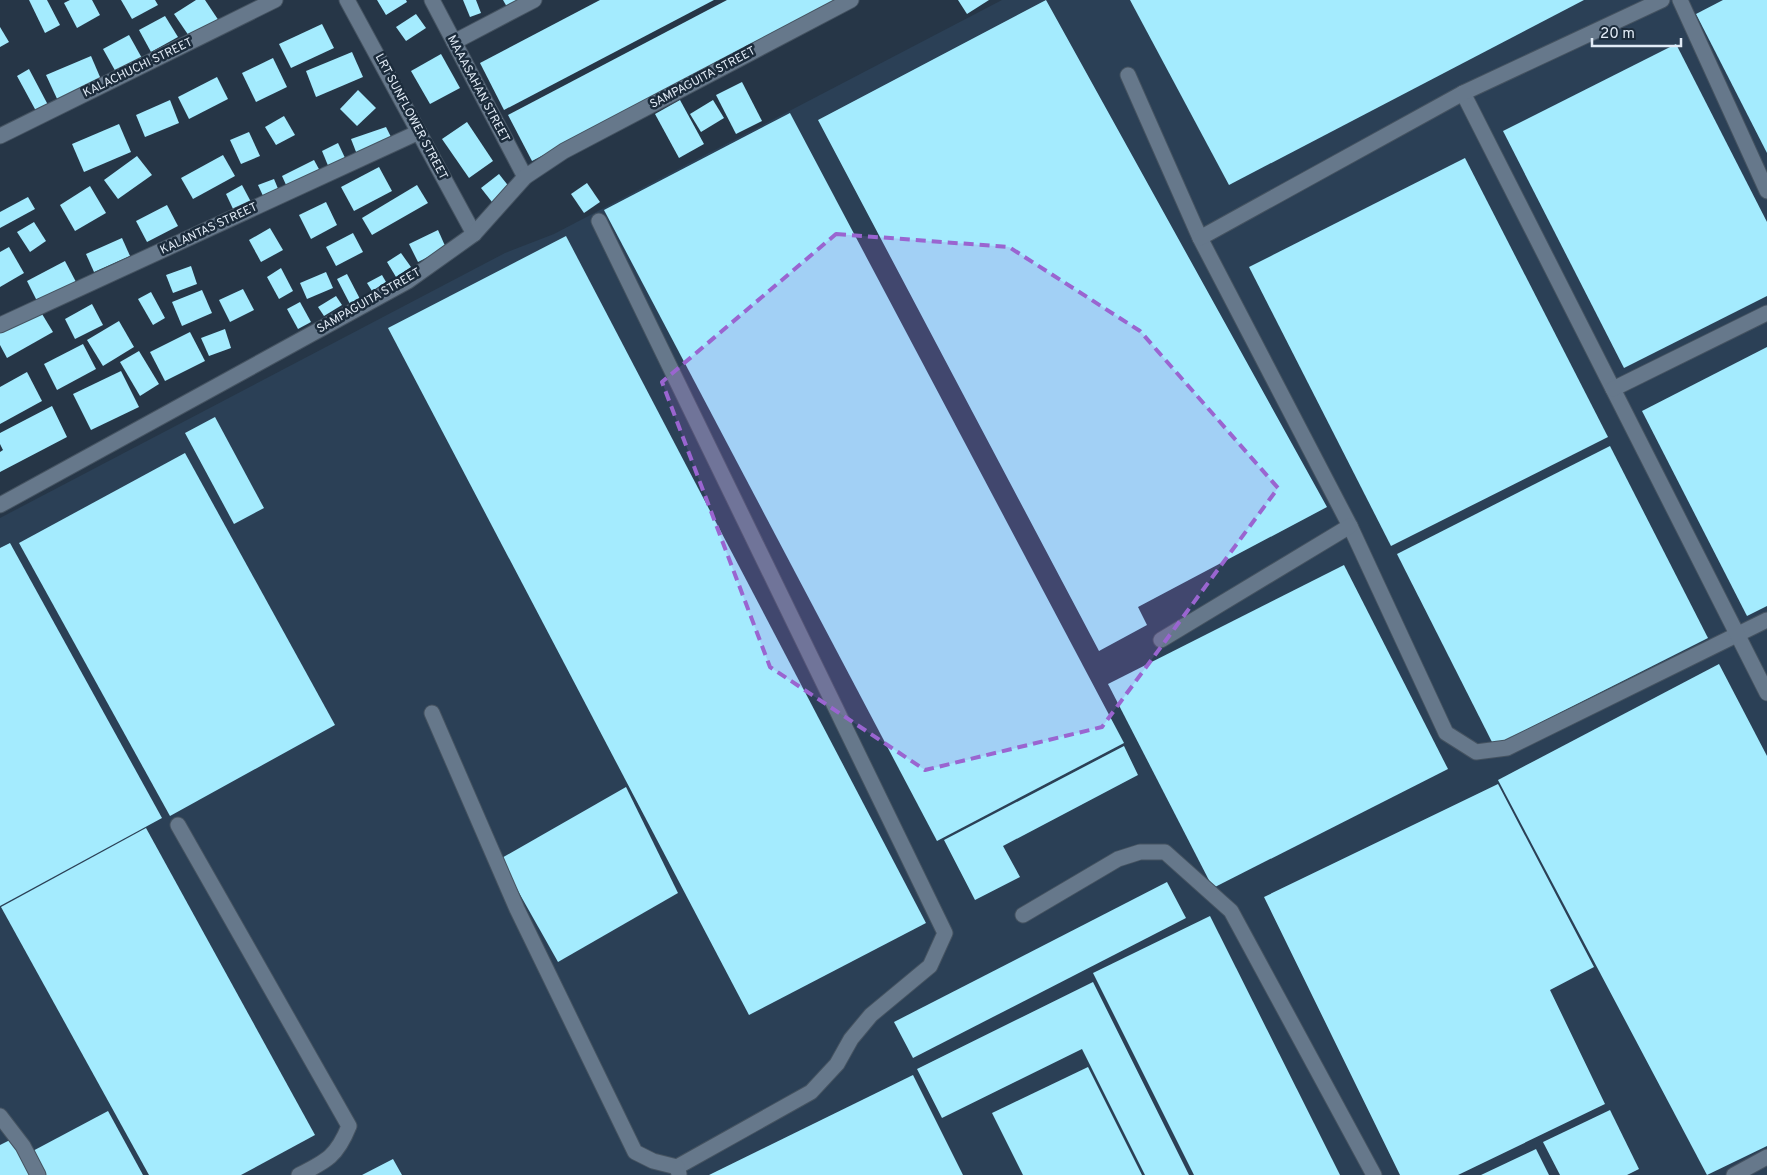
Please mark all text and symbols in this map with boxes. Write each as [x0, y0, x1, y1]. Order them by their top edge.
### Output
scale bar [1592, 15, 1681, 47]
text: 20 m [1600, 25, 1635, 44]
street label: MAAASAHAN STREET [443, 33, 513, 145]
street label: KALACHUCHI STREET [81, 35, 195, 101]
street label: SAMPAGUITA STREET [647, 43, 759, 113]
street label: LRT SUNFLOWER STREET [371, 51, 451, 183]
street label: KALANTAS STREET [158, 199, 260, 259]
street label: SAMPAGUITA STREET [314, 265, 424, 337]

